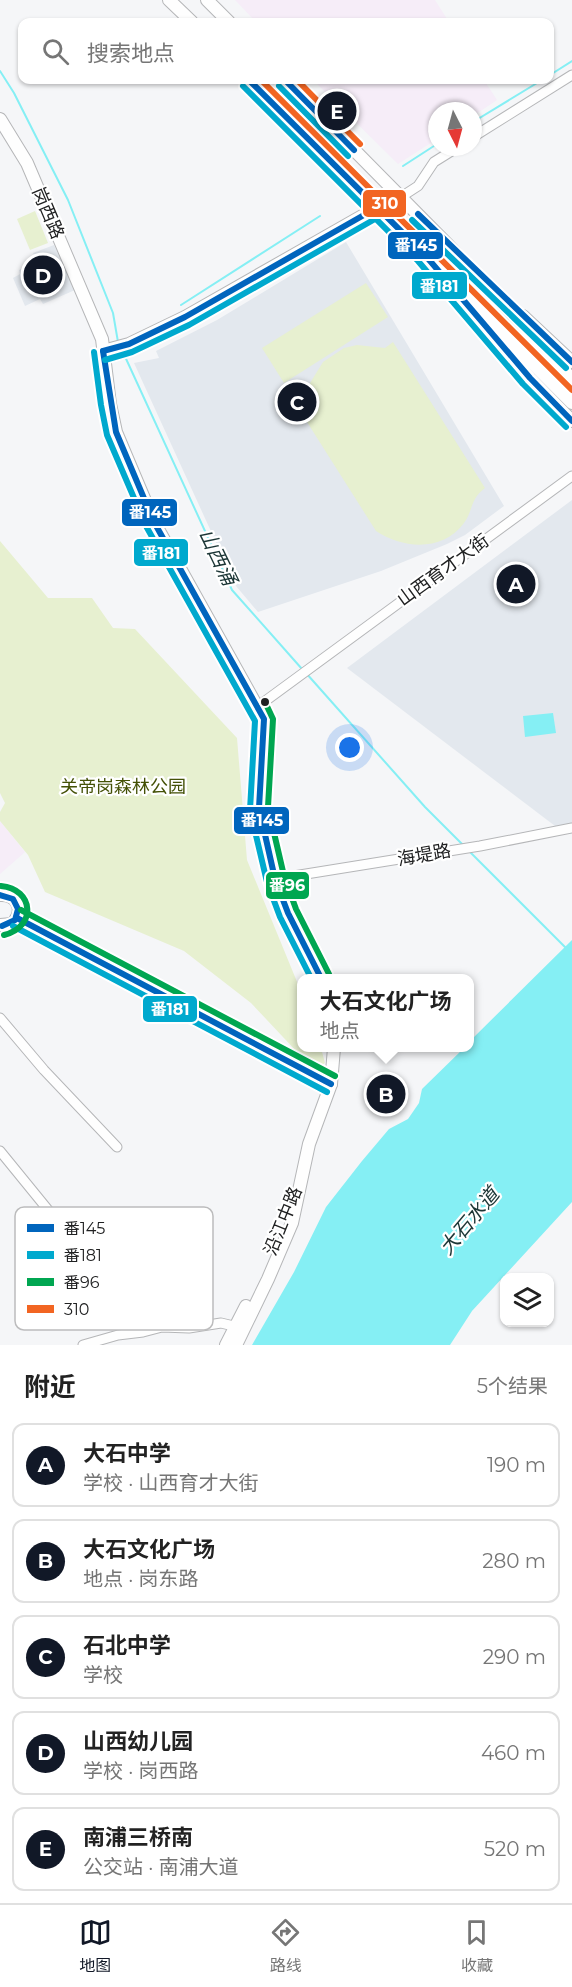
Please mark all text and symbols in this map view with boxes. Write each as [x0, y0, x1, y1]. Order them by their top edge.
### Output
search box [18, 18, 554, 84]
icon: search [39, 35, 72, 68]
text: 搜索地点 [87, 40, 175, 67]
pin: E [318, 88, 356, 134]
north arrow [428, 102, 482, 156]
street label: 岗西路 [27, 184, 69, 242]
line badge: 310 [362, 189, 407, 218]
text: 310 [371, 194, 398, 213]
line badge: 番145 [387, 231, 444, 260]
text: 番145 [395, 236, 438, 255]
pin: D [24, 252, 63, 298]
line badge: 番181 [411, 271, 468, 300]
text: 番181 [419, 277, 459, 296]
pin: C [278, 380, 316, 424]
line badge: 番145 [121, 498, 178, 527]
text: 番145 [129, 503, 172, 522]
water label: 山西涌 [194, 525, 243, 591]
street label: 山西育才大街 [393, 529, 493, 611]
line badge: 番181 [133, 538, 189, 567]
text: 番181 [141, 544, 181, 563]
pin: A [496, 562, 536, 606]
unlabelled marker [259, 696, 271, 708]
your location [335, 733, 364, 762]
park label: 关帝岗森林公园 [60, 776, 186, 798]
line badge: 番145 [233, 806, 290, 835]
text: 番145 [241, 811, 284, 830]
street label: 海堤路 [396, 839, 452, 871]
line badge: 番96 [265, 871, 310, 900]
text: 番96 [269, 876, 305, 895]
popup [297, 974, 474, 1052]
text: 大石文化广场 [319, 988, 452, 1015]
line badge: 番181 [142, 995, 198, 1023]
text: 番181 [150, 1000, 190, 1019]
text: 地点 [319, 1019, 359, 1043]
pin: B [366, 1072, 406, 1116]
water label: 大石水道 [434, 1180, 506, 1259]
street label: 沿江中路 [259, 1184, 307, 1258]
legend [15, 1207, 213, 1330]
text: 番145 [64, 1219, 105, 1238]
text: 番181 [64, 1246, 102, 1265]
text: 番96 [64, 1273, 100, 1292]
map controls [500, 1273, 554, 1327]
button: layers [500, 1273, 554, 1327]
text: 310 [64, 1300, 89, 1319]
text: 附近 [24, 1371, 76, 1403]
text: 5个结果 [477, 1374, 548, 1398]
text: 大石中学 [83, 1440, 171, 1467]
text: A [38, 1453, 53, 1477]
text: 190 m [487, 1453, 546, 1477]
text: 学校 · 山西育才大街 [83, 1471, 259, 1495]
text: 大石文化广场 [83, 1536, 215, 1563]
text: B [38, 1549, 53, 1573]
text: 280 m [482, 1549, 546, 1573]
text: 地点 · 岗东路 [83, 1567, 199, 1591]
text: 石北中学 [83, 1632, 171, 1659]
text: C [38, 1645, 53, 1669]
text: 290 m [483, 1645, 546, 1669]
text: 学校 [83, 1663, 123, 1687]
text: 山西幼儿园 [83, 1728, 193, 1755]
text: D [37, 1741, 54, 1765]
text: 460 m [481, 1741, 546, 1765]
text: 学校 · 岗西路 [83, 1759, 199, 1783]
text: 南浦三桥南 [83, 1824, 193, 1851]
text: E [39, 1837, 52, 1861]
text: 520 m [484, 1837, 546, 1861]
text: 公交站 · 南浦大道 [83, 1855, 239, 1879]
tab: 地图 [79, 1916, 112, 1976]
tab: 路线 [269, 1916, 302, 1976]
tab: 收藏 [460, 1916, 493, 1976]

